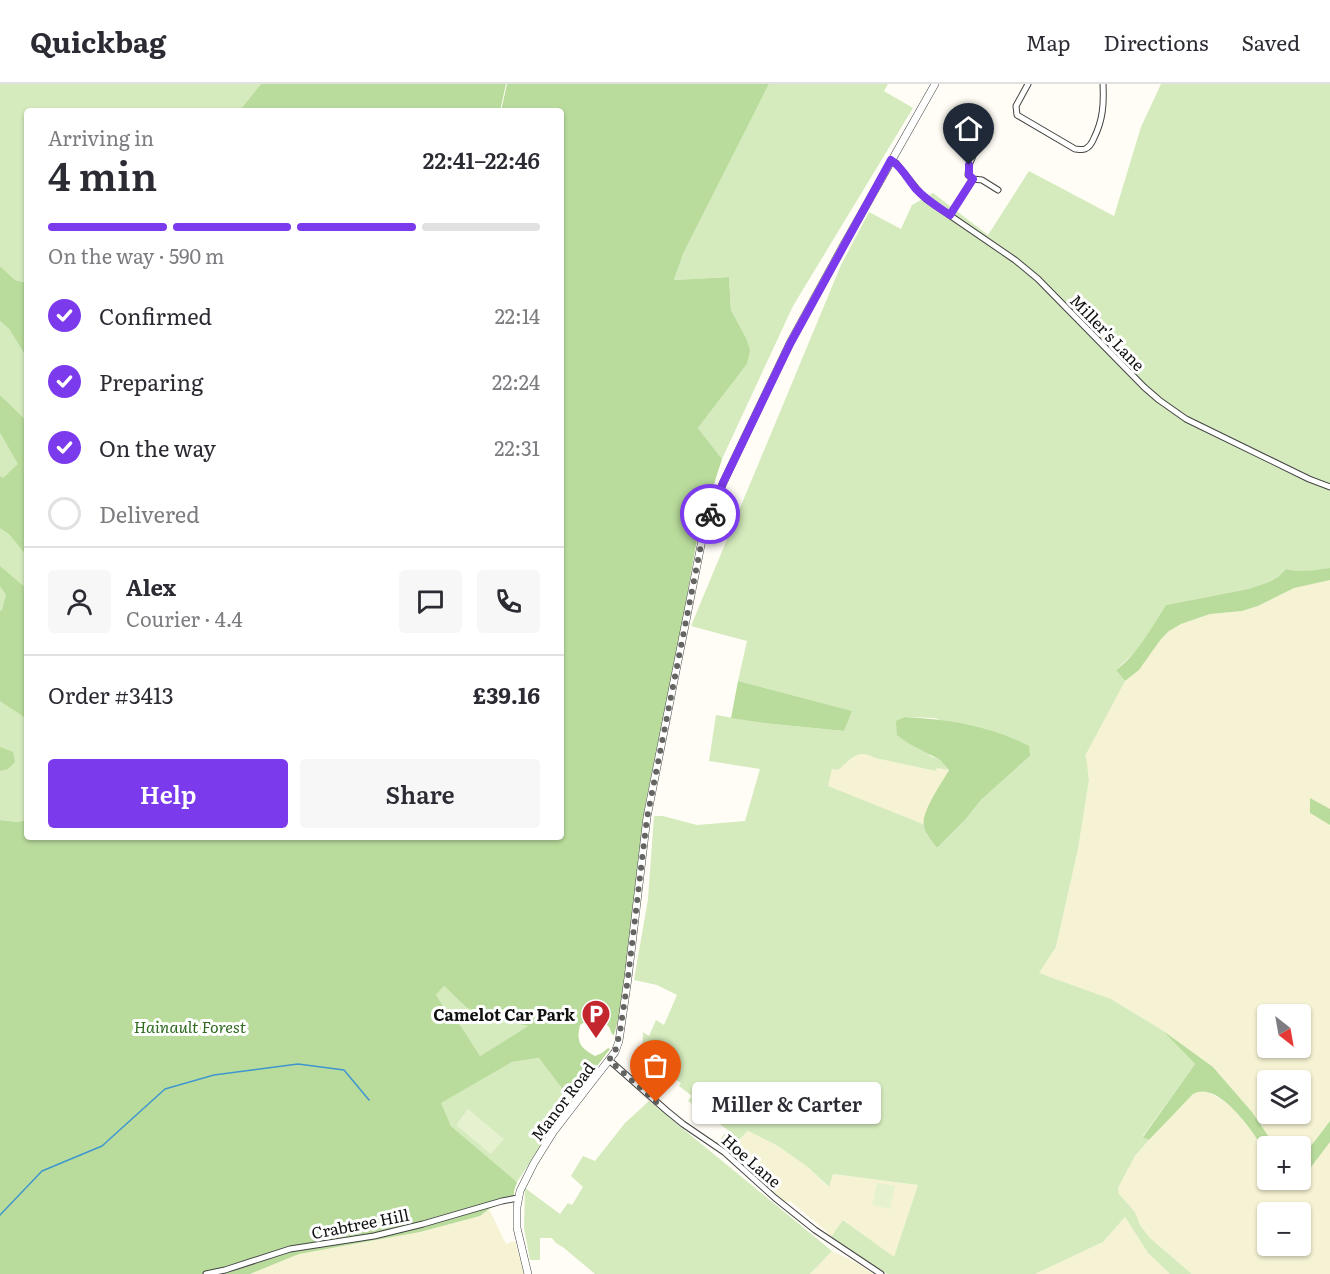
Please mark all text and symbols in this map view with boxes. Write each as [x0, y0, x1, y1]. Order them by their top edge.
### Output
text: Quickbag [30, 20, 166, 62]
text: Map [1026, 26, 1071, 57]
text: Directions [1104, 26, 1209, 57]
text: Saved [1242, 26, 1300, 57]
pin [943, 103, 994, 165]
icon: home [952, 112, 985, 145]
text: Arriving in [48, 122, 154, 152]
text: 22:41–22:46 [423, 143, 540, 176]
text: 4 min [48, 145, 157, 203]
text: On the way · 590 m [48, 240, 224, 270]
street label: Miller's Lane [1065, 288, 1151, 376]
icon: check [48, 299, 81, 332]
text: Confirmed [99, 299, 212, 332]
text: 22:14 [495, 300, 540, 330]
icon: check [48, 365, 81, 398]
text: Preparing [99, 365, 203, 398]
text: 22:24 [492, 366, 540, 396]
icon: check [48, 431, 81, 464]
text: On the way [99, 431, 216, 464]
text: 22:31 [494, 432, 540, 462]
courier [680, 484, 740, 544]
text: Delivered [99, 497, 200, 530]
icon: bike [694, 498, 727, 531]
button: person [48, 570, 111, 633]
text: Alex [126, 570, 176, 603]
button: chat [399, 570, 462, 633]
button: phone [477, 570, 540, 633]
text: Courier · 4.4 [126, 603, 243, 633]
text: Order #3413 [48, 678, 174, 711]
text: £39.16 [473, 678, 540, 711]
button: Help [48, 759, 288, 828]
button: Share [300, 759, 540, 828]
parking icon: Camelot Car Park [580, 998, 612, 1040]
place label: Camelot Car Park [433, 1002, 575, 1026]
north arrow [1257, 1004, 1311, 1058]
map controls [1257, 1004, 1311, 1256]
park label: Hainault Forest [134, 1014, 247, 1038]
pin [630, 1040, 681, 1102]
icon: bag [639, 1049, 672, 1082]
street label: Manor Road [524, 1056, 600, 1146]
button: layers [1257, 1070, 1311, 1124]
callout: Miller & Carter [692, 1081, 881, 1123]
text: Miller & Carter [711, 1088, 862, 1118]
street label: Hoe Lane [717, 1127, 787, 1193]
button: + [1257, 1136, 1311, 1190]
street label: Crabtree Hill [309, 1202, 411, 1244]
button: − [1257, 1202, 1311, 1256]

